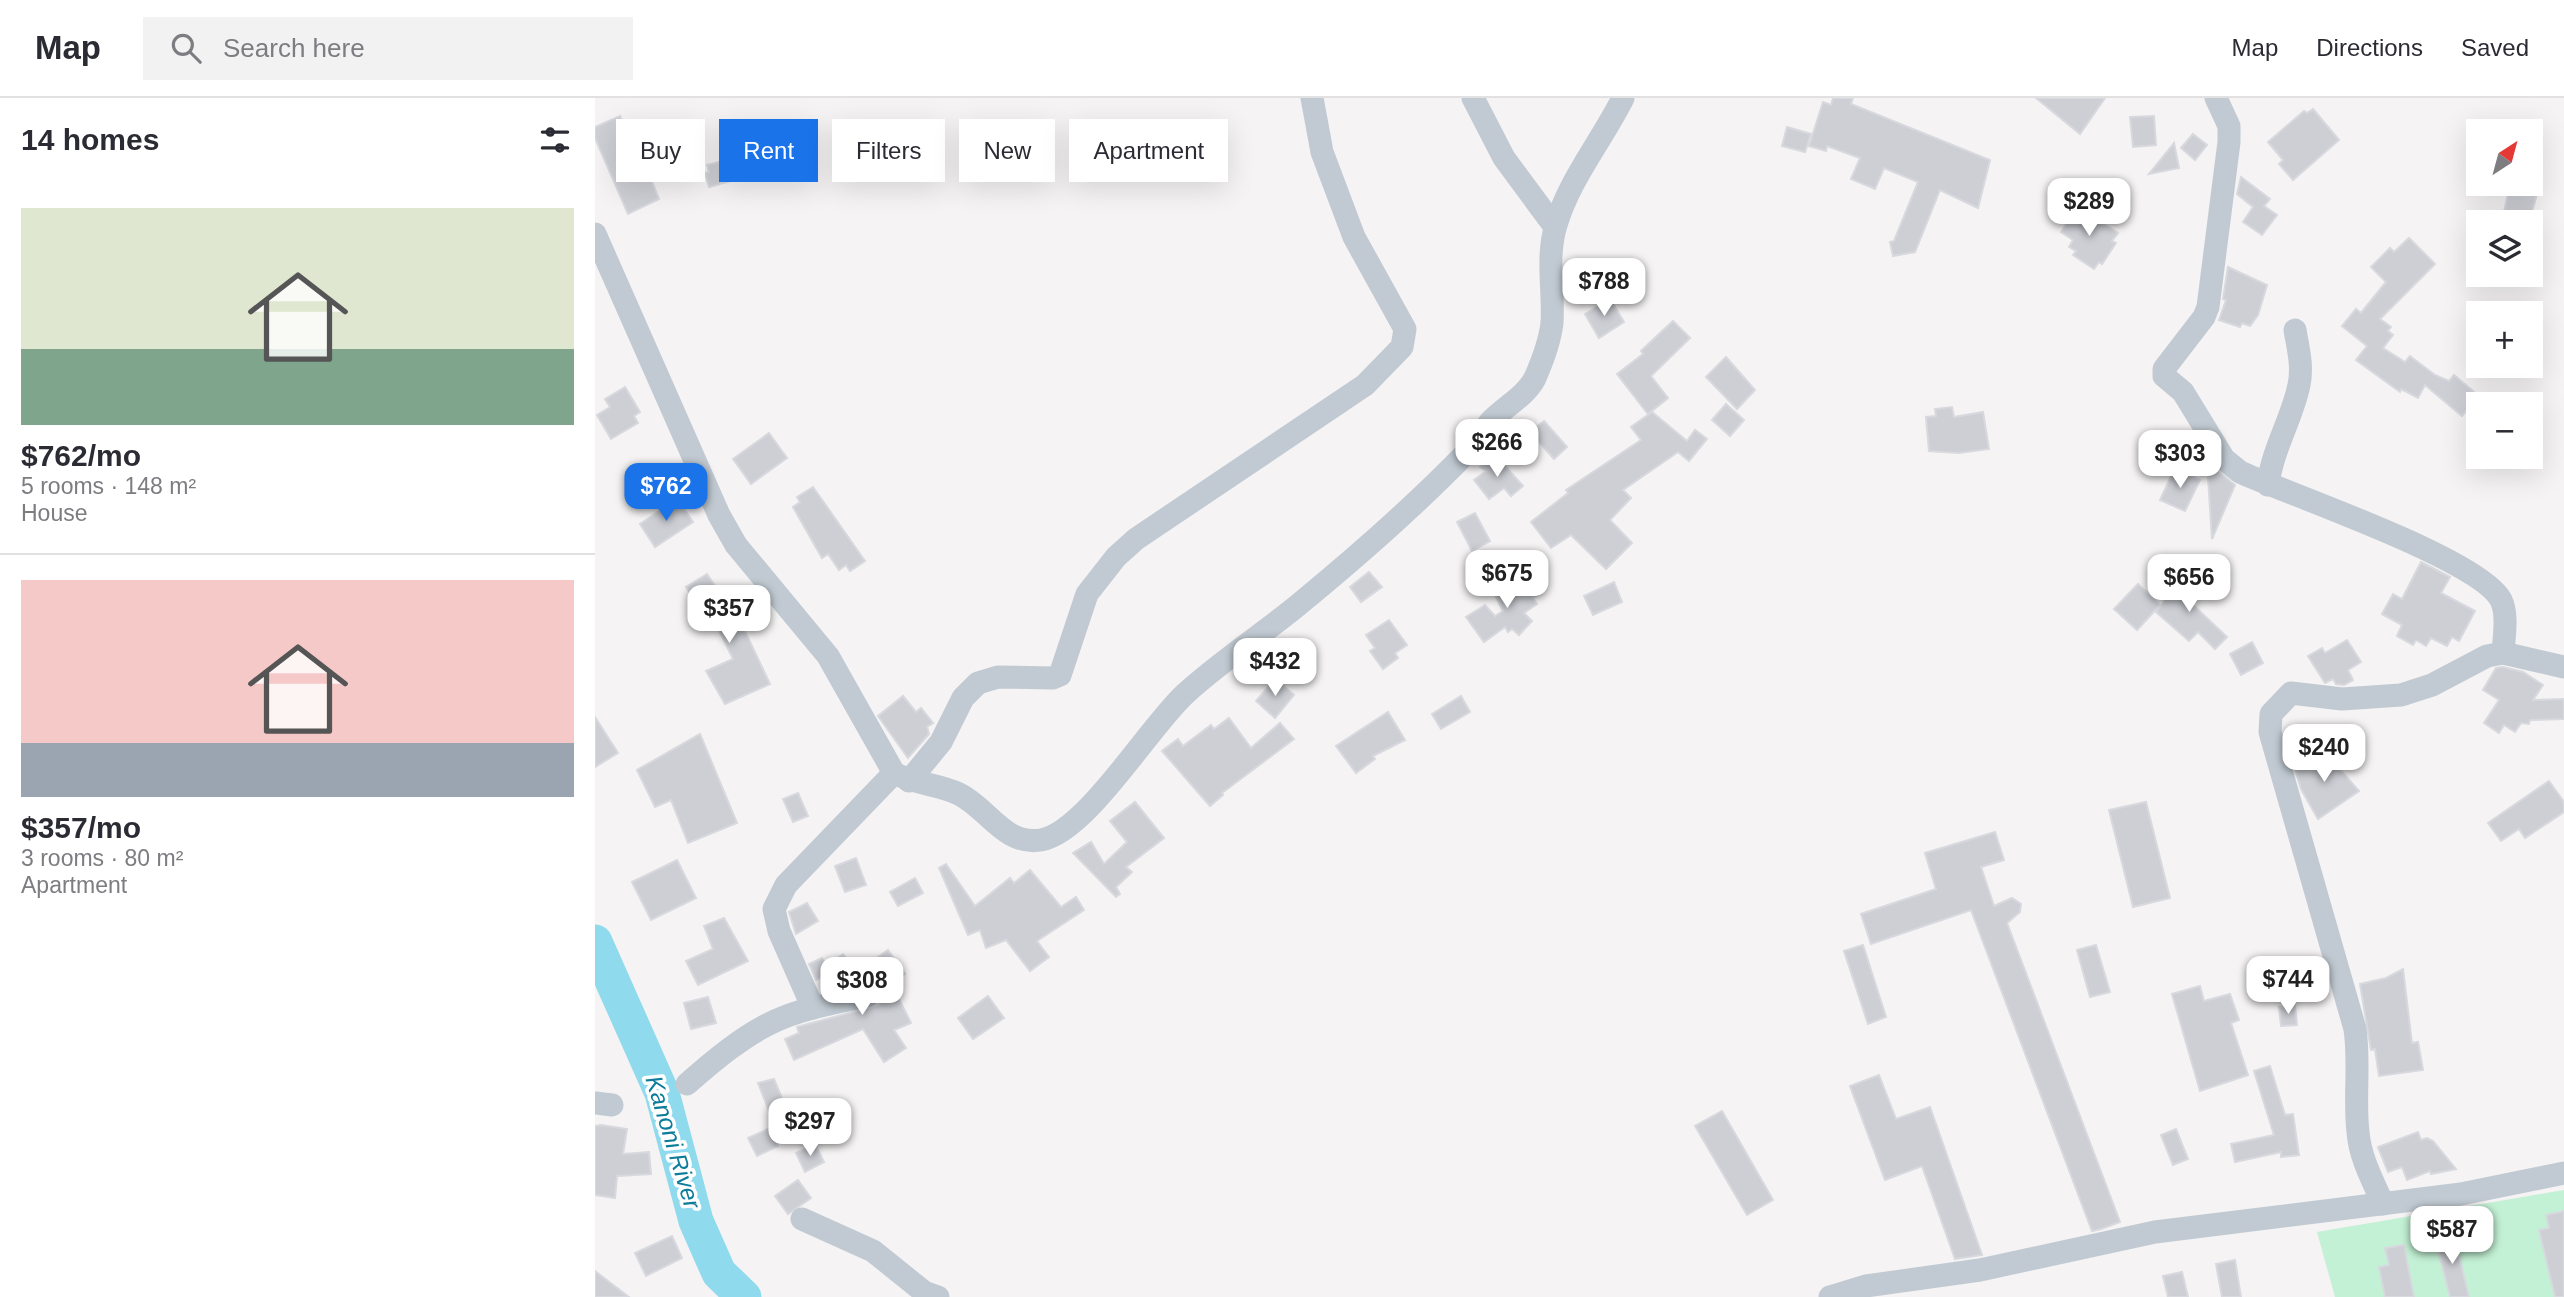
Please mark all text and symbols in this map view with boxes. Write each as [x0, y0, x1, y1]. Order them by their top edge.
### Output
search box [143, 17, 633, 80]
text: Map [35, 29, 101, 66]
icon: search [167, 29, 205, 67]
text: Search here [223, 33, 365, 63]
text: Map [2232, 34, 2278, 61]
text: Directions [2316, 34, 2423, 61]
text: Saved [2461, 34, 2529, 61]
chip: Buy [616, 119, 705, 182]
chip: Rent [719, 119, 818, 182]
chip: Filters [832, 119, 945, 182]
chip: New [959, 119, 1055, 182]
chip: Apartment [1069, 119, 1228, 182]
north arrow [2466, 119, 2543, 196]
map controls [2466, 119, 2543, 469]
icon: filters [536, 121, 574, 159]
text: 14 homes [21, 123, 159, 156]
pin: $289 [2048, 178, 2130, 238]
text: $289 [2063, 188, 2115, 214]
button: layers [2466, 210, 2543, 287]
icon: home [235, 254, 361, 380]
pin: $788 [1563, 258, 1645, 318]
text: $788 [1578, 268, 1630, 294]
button: + [2466, 301, 2543, 378]
button: − [2466, 392, 2543, 469]
pin: $266 [1456, 420, 1538, 479]
text: $266 [1471, 429, 1523, 455]
pin: $303 [2139, 430, 2221, 490]
text: $762/mo [21, 439, 141, 472]
text: $303 [2154, 440, 2206, 466]
pin: $762 [625, 464, 707, 523]
text: 5 rooms · 148 m² [21, 473, 196, 499]
text: $762 [640, 473, 692, 499]
text: House [21, 500, 87, 526]
pin: $675 [1466, 550, 1548, 610]
pin: $656 [2148, 554, 2230, 614]
text: $675 [1481, 560, 1533, 586]
text: $656 [2163, 564, 2215, 590]
pin: $357 [688, 586, 770, 645]
text: $357 [703, 595, 755, 621]
icon: home [235, 626, 361, 752]
pin: $432 [1234, 638, 1316, 698]
text: $432 [1249, 648, 1301, 674]
pin: $240 [2283, 724, 2365, 784]
text: $240 [2298, 734, 2350, 760]
text: $357/mo [21, 811, 141, 844]
text: 3 rooms · 80 m² [21, 845, 183, 871]
text: Apartment [21, 872, 127, 898]
pin: $744 [2247, 956, 2329, 1016]
pin: $308 [821, 958, 903, 1017]
text: $744 [2262, 966, 2314, 992]
text: $308 [836, 967, 888, 993]
water label: Kanoni River [640, 1072, 707, 1212]
pin: $297 [769, 1098, 851, 1158]
text: $297 [784, 1108, 836, 1134]
pin: $587 [2411, 1206, 2493, 1266]
text: $587 [2426, 1216, 2478, 1242]

